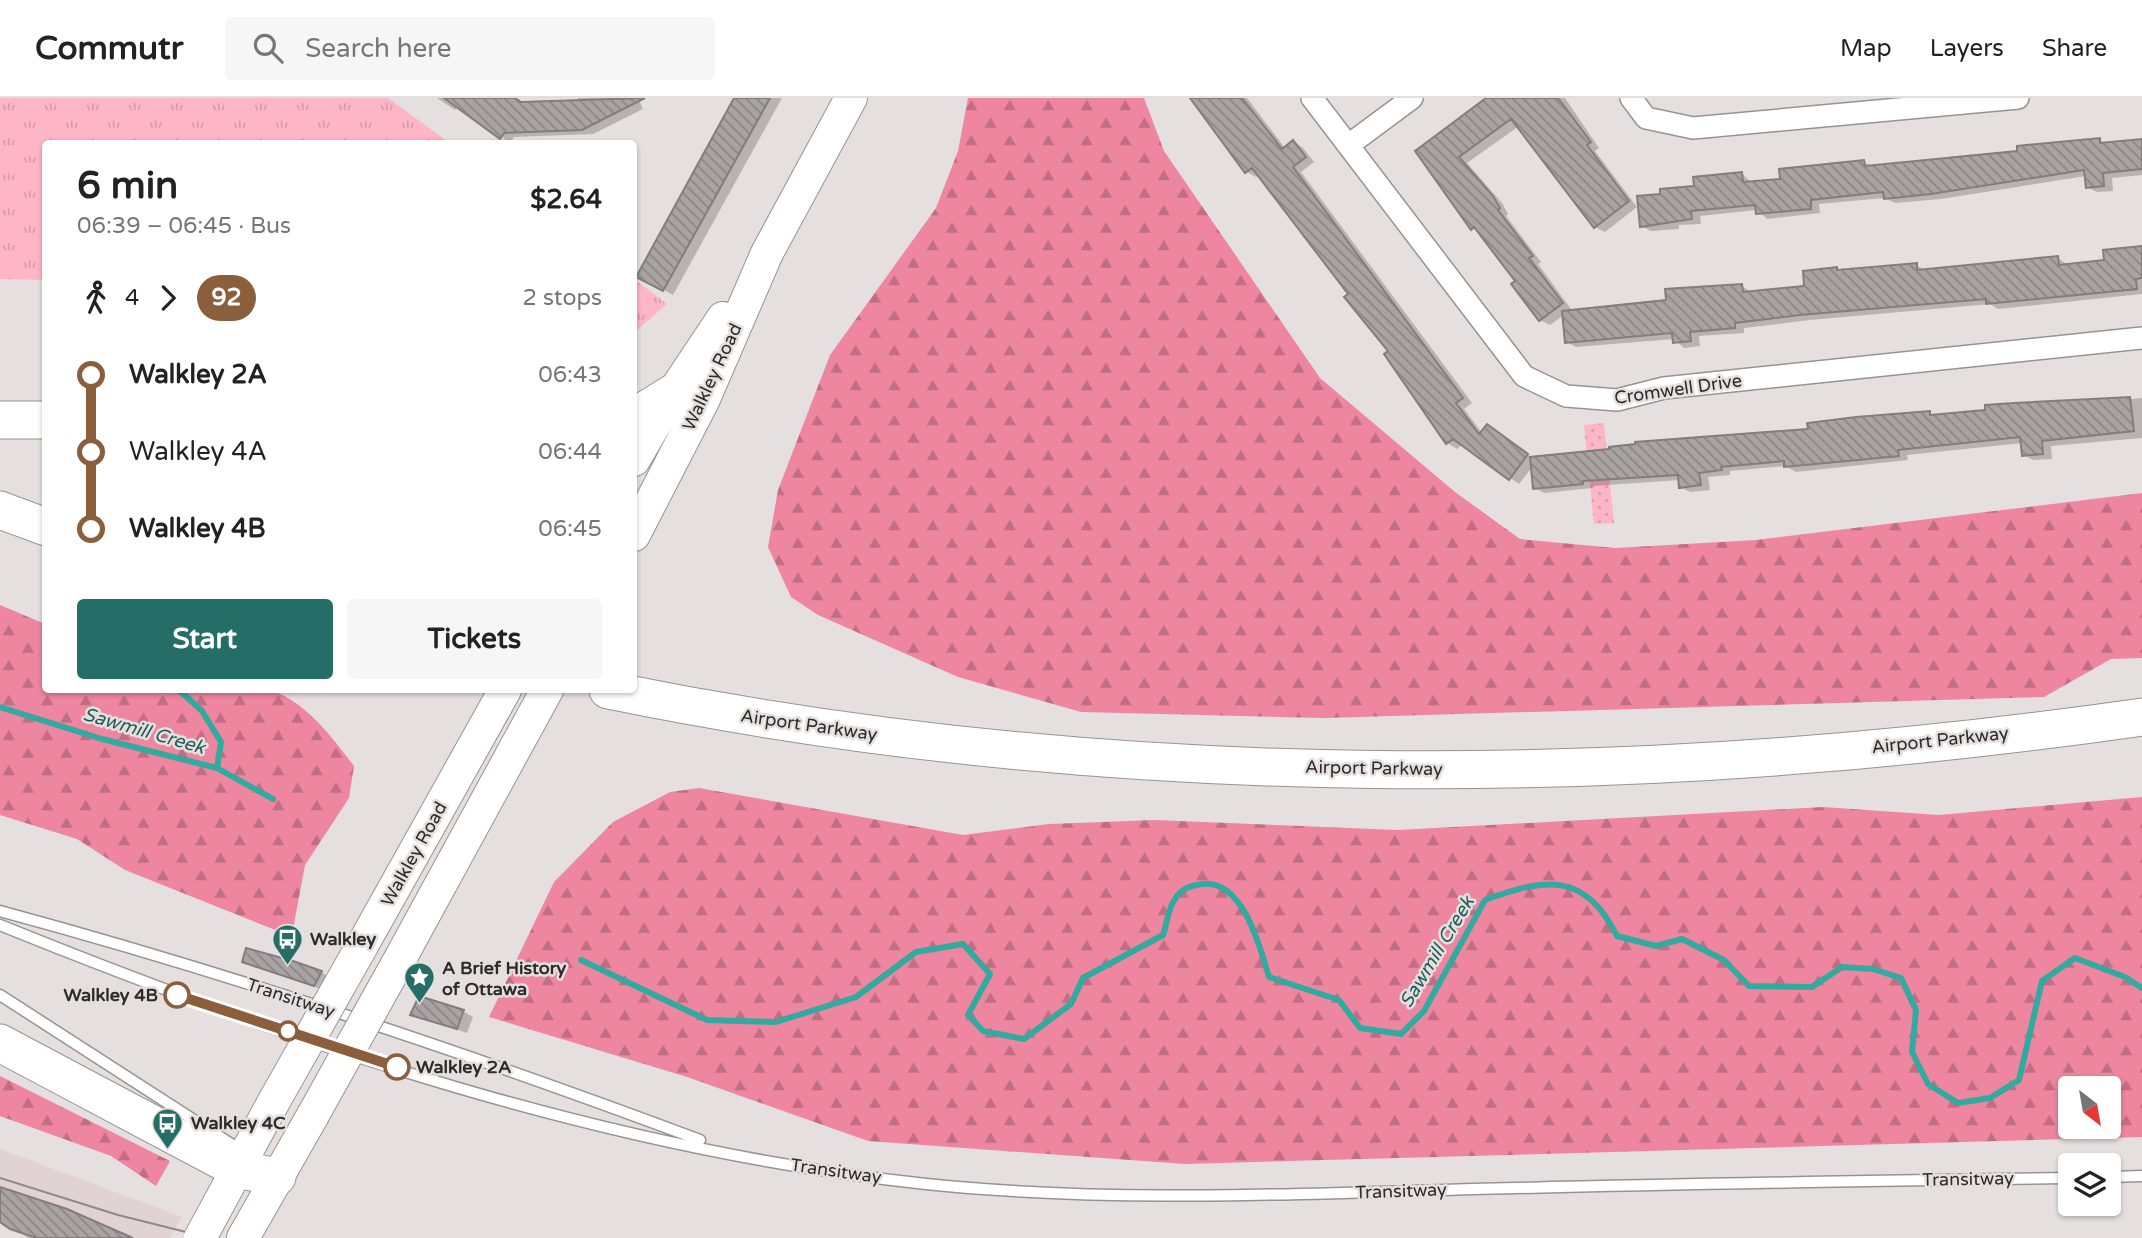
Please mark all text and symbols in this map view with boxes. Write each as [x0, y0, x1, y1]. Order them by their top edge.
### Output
search box [225, 17, 715, 80]
text: Commutr [35, 29, 183, 68]
icon: search [249, 29, 287, 67]
text: Search here [305, 33, 451, 64]
text: Map [1840, 34, 1892, 63]
text: Layers [1930, 34, 2004, 63]
text: Share [2042, 34, 2107, 63]
text: 6 min [77, 163, 178, 209]
text: $2.64 [530, 184, 602, 215]
text: 06:39 – 06:45 · Bus [77, 212, 291, 240]
icon: walk [77, 279, 115, 317]
icon: forward [149, 279, 187, 317]
text: 92 [211, 283, 242, 312]
text: 4 [125, 284, 139, 312]
text: 2 stops [522, 284, 602, 312]
street label: Walkley Road [678, 320, 746, 434]
text: Walkley 2A [129, 359, 267, 390]
text: 06:43 [538, 361, 602, 389]
street label: Cromwell Drive [1613, 369, 1743, 409]
text: Walkley 4A [129, 436, 267, 467]
text: 06:44 [538, 438, 602, 466]
text: Walkley 4B [129, 513, 266, 544]
text: 06:45 [538, 515, 602, 543]
button: Start [77, 599, 333, 679]
button: Tickets [347, 599, 602, 679]
water label: Sawmill Creek [81, 703, 209, 759]
street label: Airport Parkway [739, 705, 879, 746]
street label: Airport Parkway [1870, 722, 2010, 758]
street label: Airport Parkway [1305, 756, 1443, 780]
street label: Walkley Road [376, 798, 452, 910]
water label: Sawmill Creek [1395, 891, 1480, 1012]
bus stop icon: Walkley [270, 922, 304, 966]
place label: Walkley [310, 928, 376, 950]
place label: A Brief History of Ottawa [442, 957, 567, 1000]
place icon: A Brief History of Ottawa [402, 961, 436, 1005]
street label: Transitway [244, 973, 338, 1023]
marker: Walkley 4B [164, 982, 190, 1008]
place label: Walkley 4B [63, 984, 158, 1006]
unlabelled marker [278, 1021, 298, 1041]
marker: Walkley 2A [384, 1054, 410, 1080]
place label: Walkley 2A [416, 1056, 512, 1078]
north arrow [2058, 1076, 2121, 1139]
map controls [2058, 1076, 2121, 1216]
bus stop icon: Walkley 4C [151, 1106, 185, 1150]
place label: Walkley 4C [191, 1112, 286, 1134]
button: layers [2058, 1153, 2121, 1216]
street label: Transitway [789, 1154, 883, 1188]
street label: Transitway [1922, 1167, 2014, 1191]
street label: Transitway [1355, 1178, 1447, 1204]

